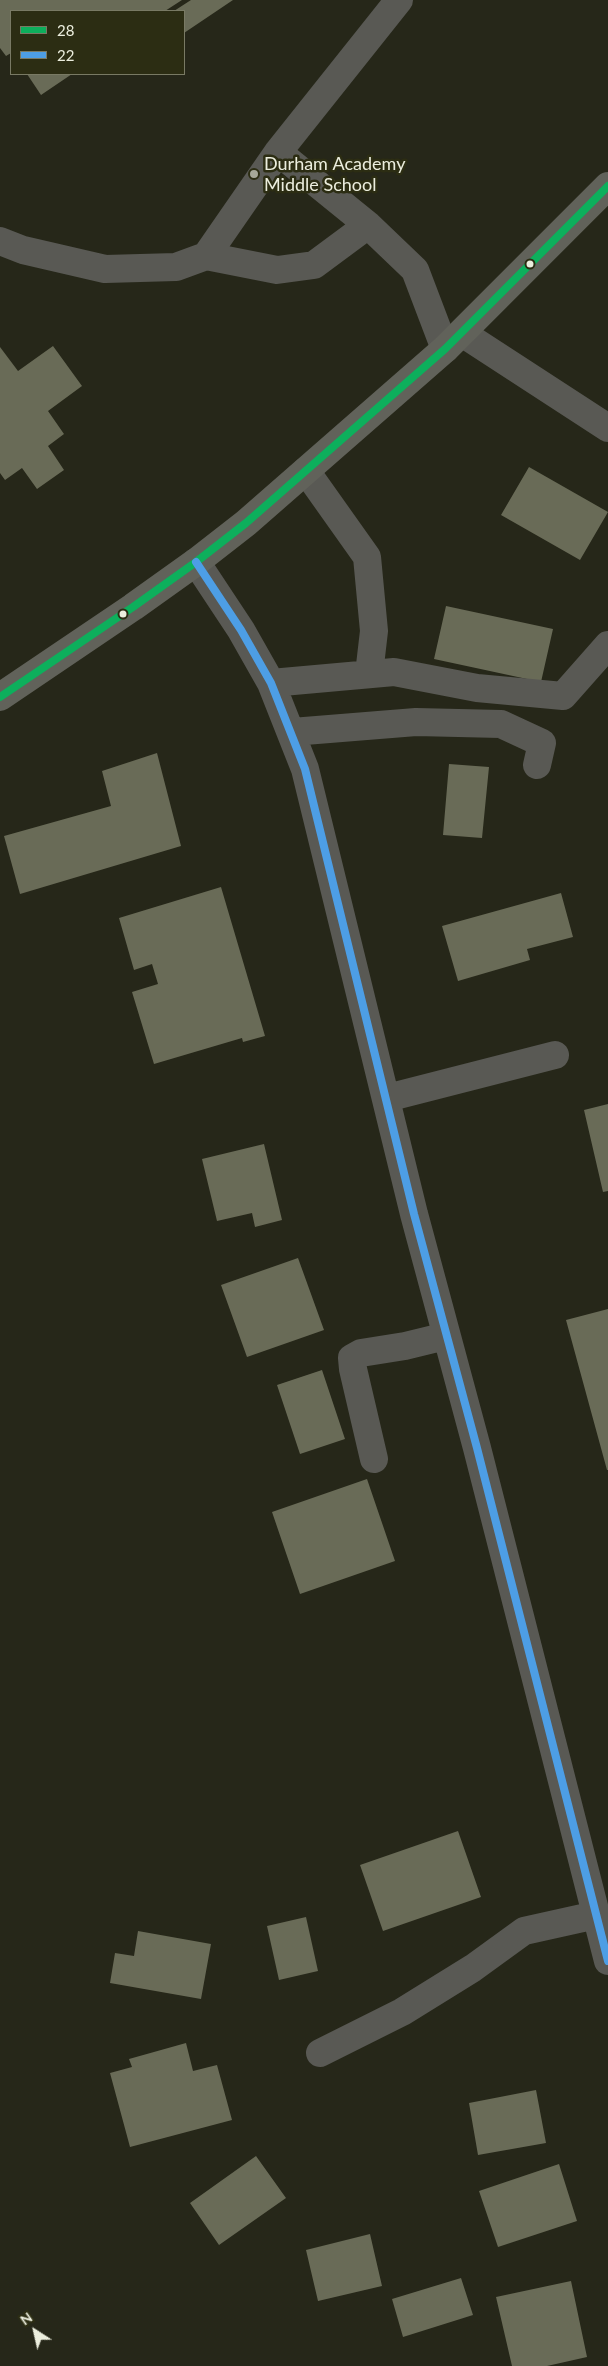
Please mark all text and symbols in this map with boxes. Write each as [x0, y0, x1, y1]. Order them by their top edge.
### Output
legend [10, 10, 185, 75]
text: 28 [57, 21, 74, 39]
text: 22 [57, 46, 74, 64]
place label: Durham Academy Middle School [264, 153, 405, 195]
marker: Durham Academy Middle School [248, 168, 260, 180]
unlabelled marker [525, 259, 535, 269]
unlabelled marker [118, 609, 128, 619]
north arrow [10, 2306, 60, 2356]
text: N [17, 2308, 35, 2328]

